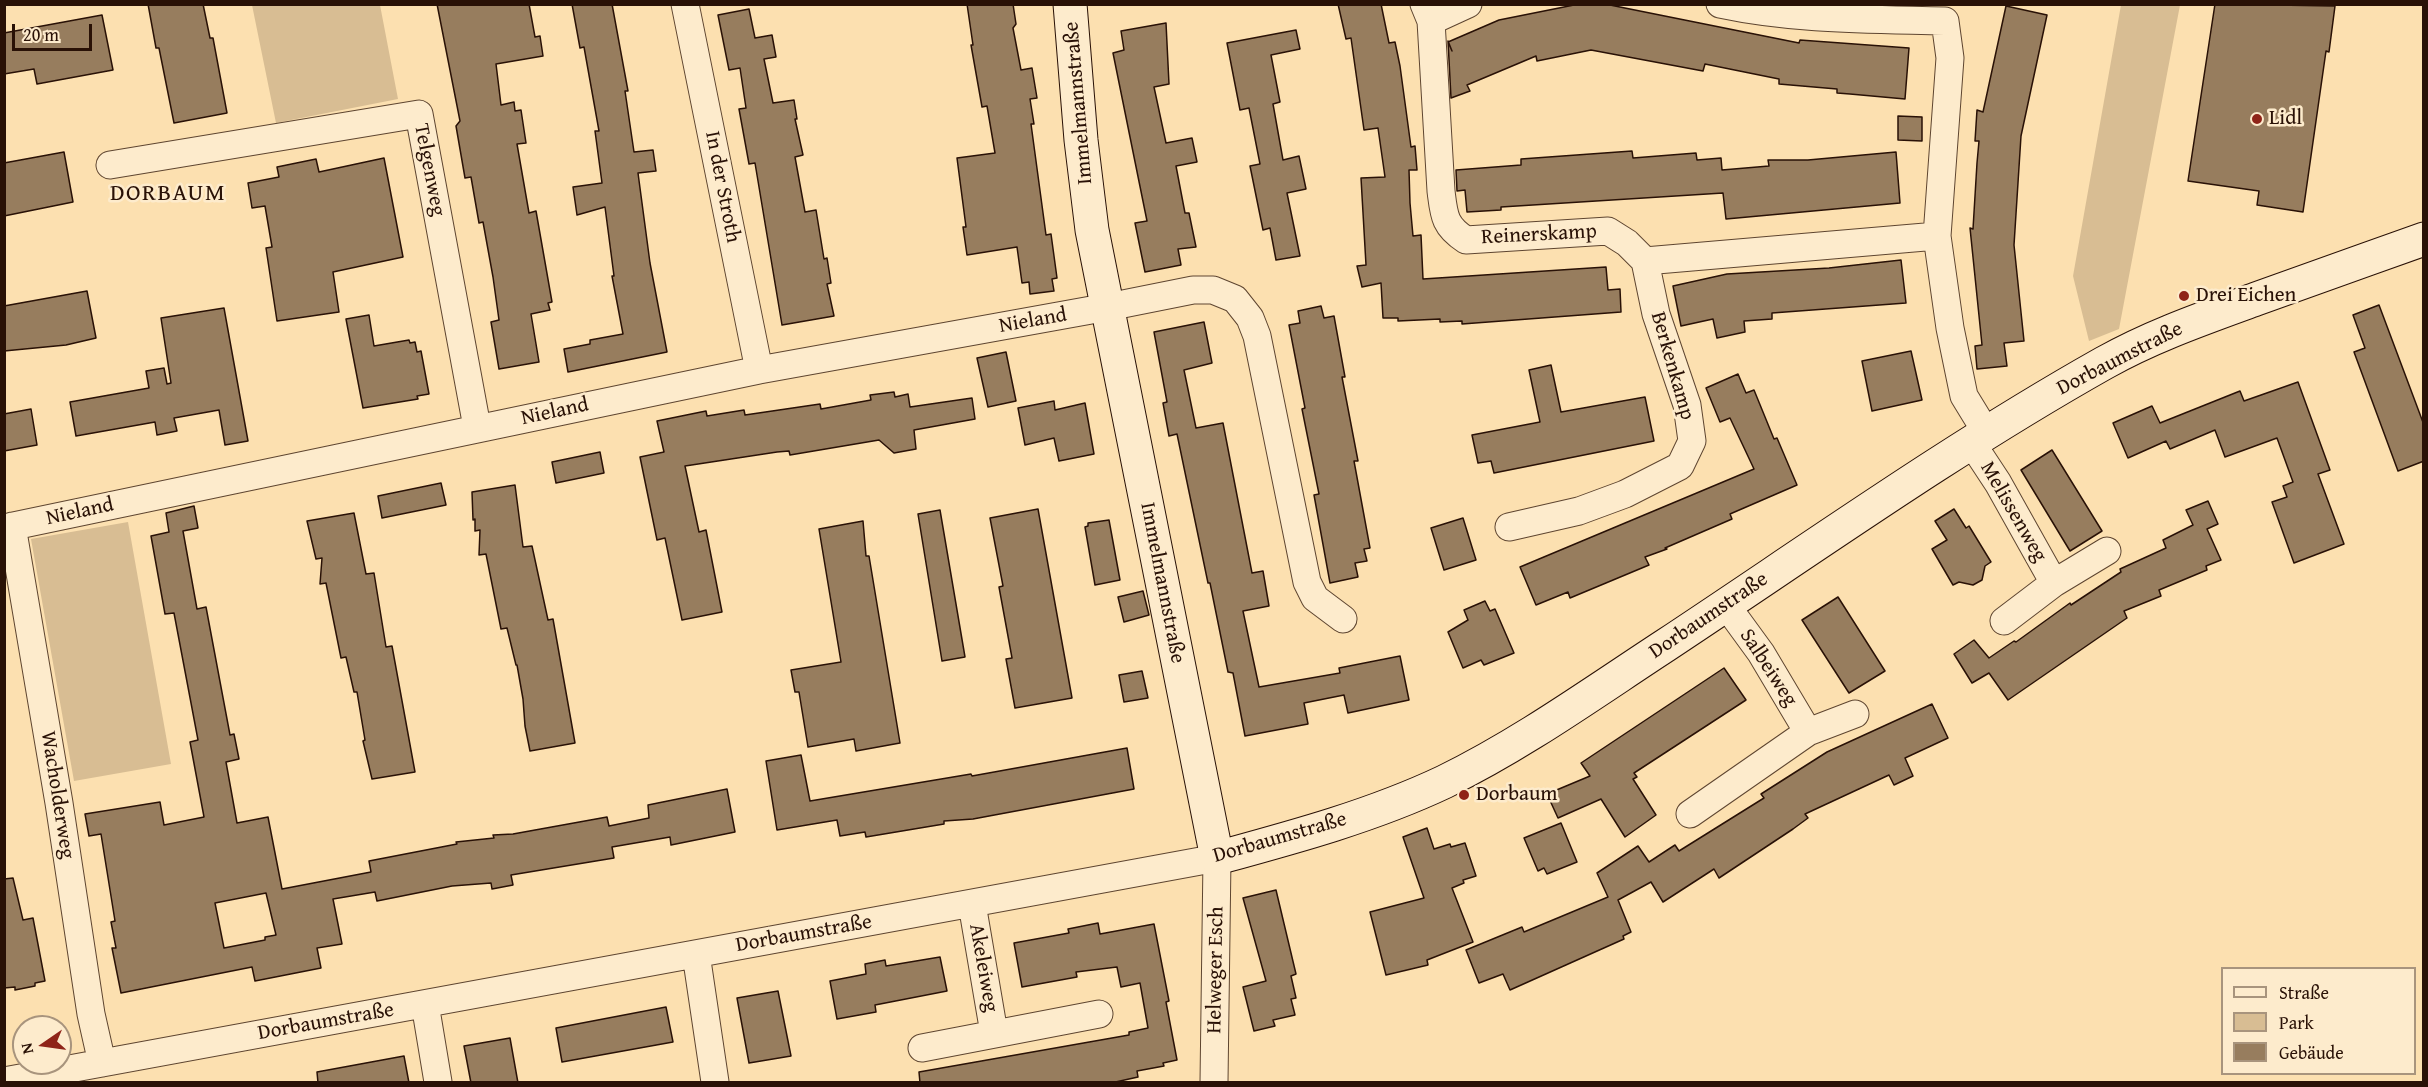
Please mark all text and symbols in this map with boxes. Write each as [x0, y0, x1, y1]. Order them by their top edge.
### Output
scale bar [15, 12, 94, 50]
street label: Immelmannstraße [1059, 20, 1099, 186]
text: 20 m [23, 21, 59, 48]
place label: Lidl [2269, 106, 2302, 132]
marker: Lidl [2250, 112, 2264, 126]
street label: Telgenweg [408, 122, 450, 218]
street label: In der Stroth [699, 129, 745, 245]
district label: DORBAUM [110, 180, 226, 208]
street label: Reinerskamp [1481, 219, 1597, 251]
place label: Drei Eichen [2196, 283, 2296, 309]
marker: Drei Eichen [2177, 289, 2191, 303]
street label: Nieland [997, 303, 1069, 339]
street label: Berkenkamp [1645, 309, 1699, 423]
street label: Dorbaumstraße [2053, 317, 2187, 401]
street label: Nieland [519, 393, 591, 431]
street label: Melissenweg [1974, 457, 2052, 567]
street label: Nieland [44, 493, 116, 531]
street label: Immelmannstraße [1134, 500, 1190, 666]
street label: Dorbaumstraße [1645, 567, 1773, 665]
street label: Salbeiweg [1734, 624, 1802, 712]
street label: Wacholderweg [34, 729, 80, 861]
place label: Dorbaum [1476, 782, 1557, 808]
marker: Dorbaum [1457, 788, 1471, 802]
street label: Dorbaumstraße [1210, 807, 1350, 869]
street label: Helweger Esch [1202, 906, 1230, 1034]
street label: Dorbaumstraße [734, 910, 874, 958]
street label: Akeleiweg [963, 922, 1003, 1014]
legend [2221, 967, 2416, 1075]
text: Straße [2279, 979, 2329, 1006]
street label: Dorbaumstraße [256, 998, 396, 1046]
text: Park [2279, 1009, 2314, 1036]
north arrow [12, 1015, 72, 1075]
text: Gebäude [2279, 1039, 2344, 1066]
text: N [14, 1041, 39, 1057]

